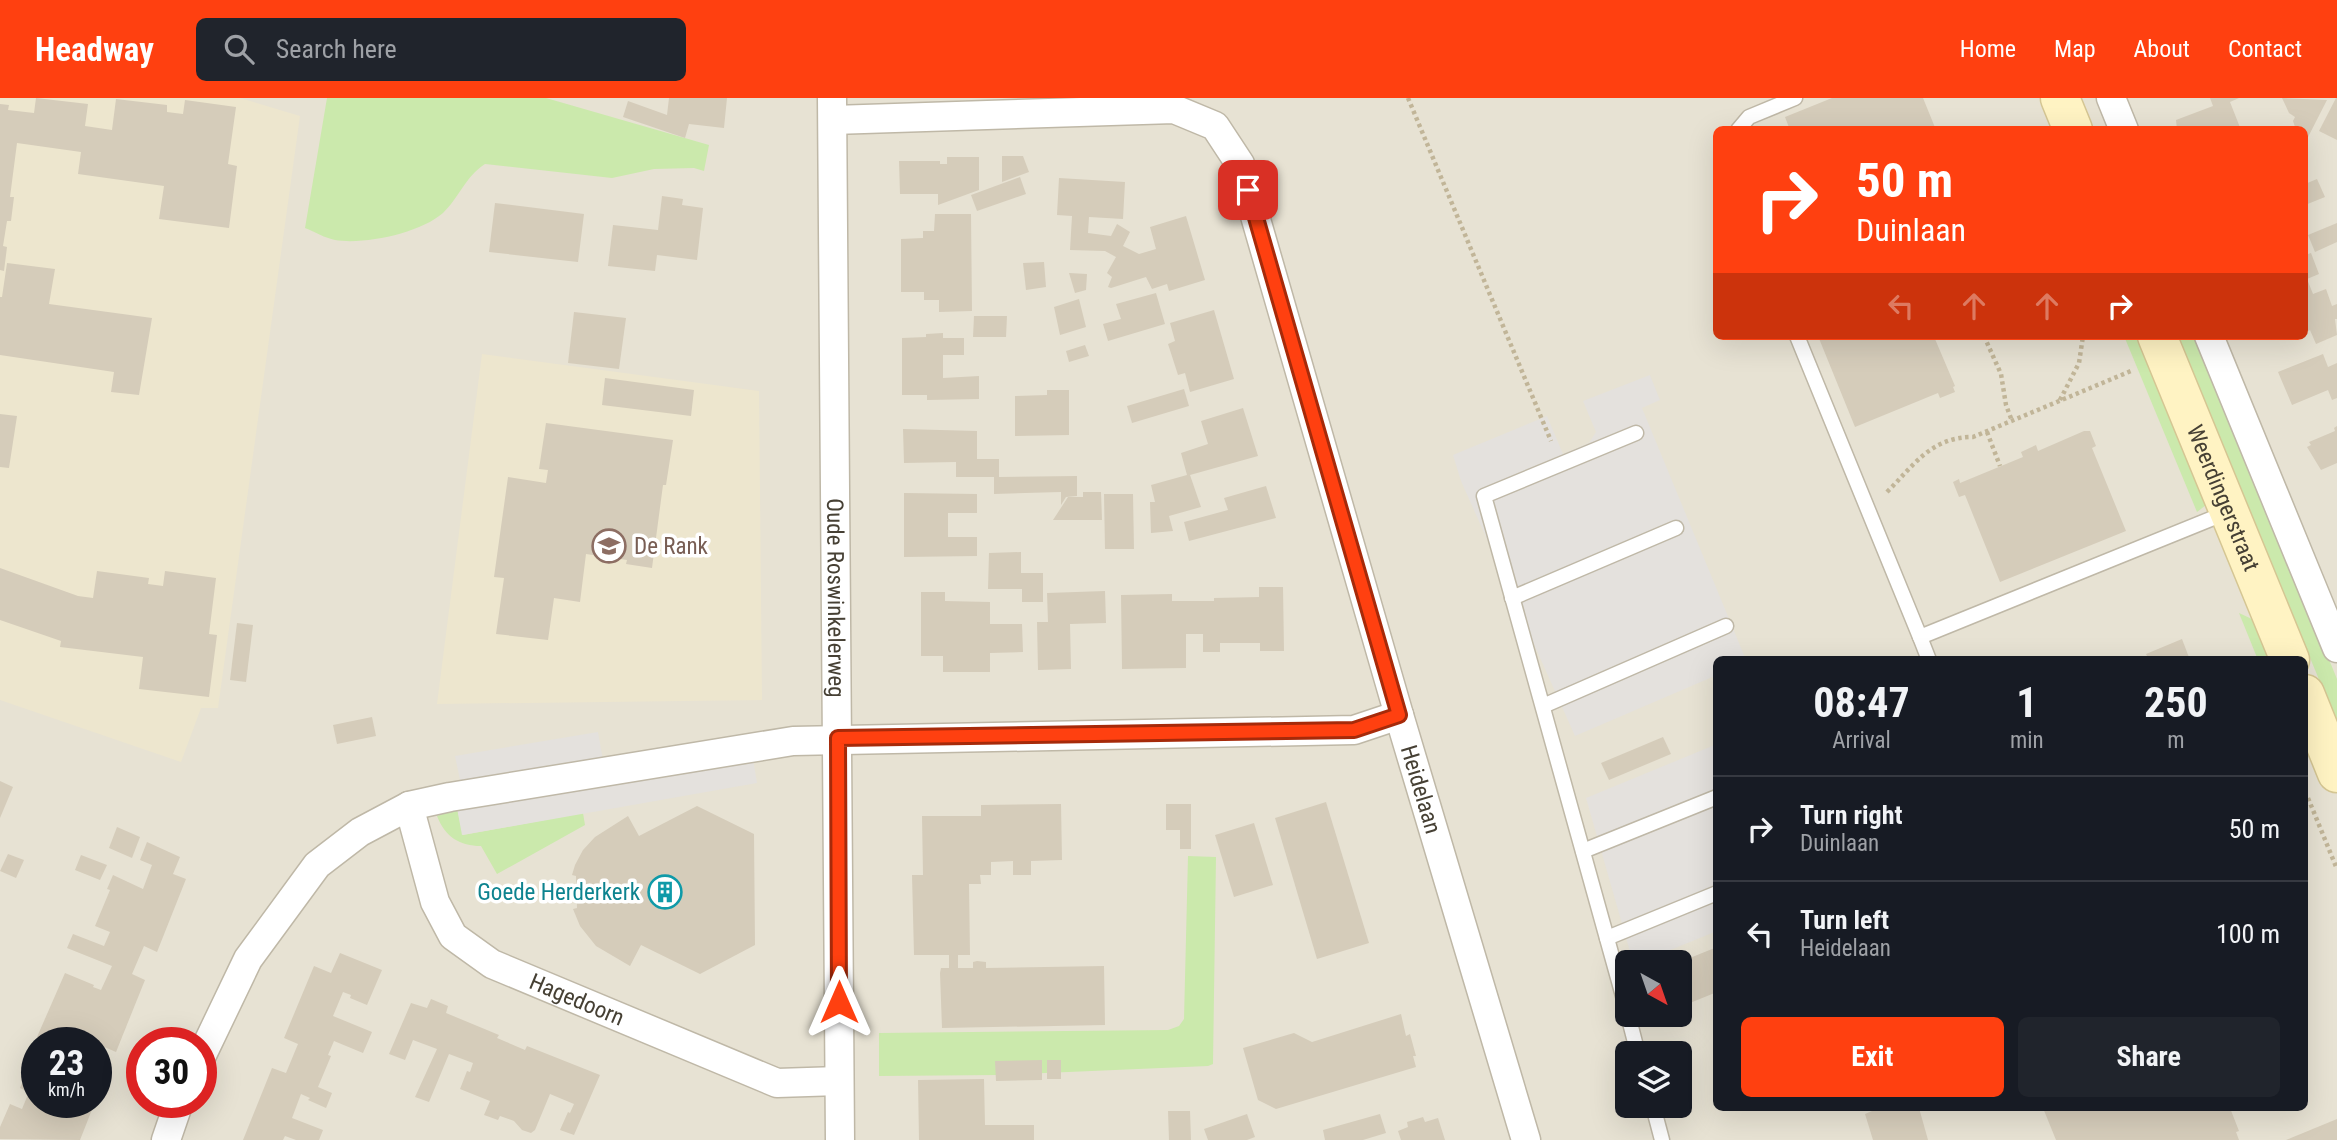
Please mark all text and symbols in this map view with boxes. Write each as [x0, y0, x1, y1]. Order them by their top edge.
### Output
search box [196, 18, 686, 81]
text: Headway [35, 30, 154, 69]
icon: search [220, 30, 258, 68]
text: Search here [276, 34, 397, 64]
text: Home [1960, 35, 2016, 63]
text: Map [2054, 35, 2096, 63]
text: About [2134, 35, 2190, 63]
text: Contact [2228, 35, 2302, 63]
text: 50 m [1856, 152, 1953, 209]
icon: right [1741, 154, 1832, 245]
pin [1218, 160, 1278, 220]
icon: arrive [1229, 171, 1267, 209]
text: Duinlaan [1856, 211, 1966, 249]
icon: left [1882, 287, 1920, 325]
icon: ahead [1955, 287, 1993, 325]
icon: ahead [2028, 287, 2066, 325]
icon: right [2101, 287, 2139, 325]
street label: Weerdingerstraat [2181, 421, 2265, 575]
street label: Oude Roswinkelerweg [821, 498, 850, 698]
school or university icon: De Rank [590, 527, 628, 565]
place label: De Rank [634, 533, 709, 560]
text: 08:47 [1813, 678, 1910, 727]
text: 1 [2016, 678, 2037, 727]
text: 250 [2144, 678, 2208, 727]
text: Arrival [1832, 727, 1891, 754]
text: min [2010, 727, 2044, 754]
text: m [2167, 727, 2184, 754]
street label: Heidelaan [1395, 742, 1447, 837]
text: Turn right [1800, 800, 1902, 830]
icon: right [1741, 810, 1779, 848]
text: 50 m [2229, 814, 2280, 844]
text: Duinlaan [1800, 830, 1879, 857]
building icon: Goede Herderkerk [646, 873, 684, 911]
place label: Goede Herderkerk [477, 879, 641, 906]
text: Turn left [1800, 905, 1889, 935]
icon: left [1741, 915, 1779, 953]
text: 100 m [2216, 919, 2280, 949]
text: Heidelaan [1800, 935, 1891, 962]
north arrow [1615, 950, 1692, 1027]
map controls [1615, 950, 1692, 1118]
position arrow [802, 965, 876, 1039]
street label: Hagedoorn [525, 968, 628, 1032]
button: Exit [1741, 1017, 2004, 1097]
button: Share [2018, 1017, 2280, 1097]
speed limit sign: 30 [126, 1027, 217, 1118]
button: layers [1615, 1041, 1692, 1118]
text: 23 [49, 1043, 84, 1084]
text: km/h [48, 1079, 85, 1100]

